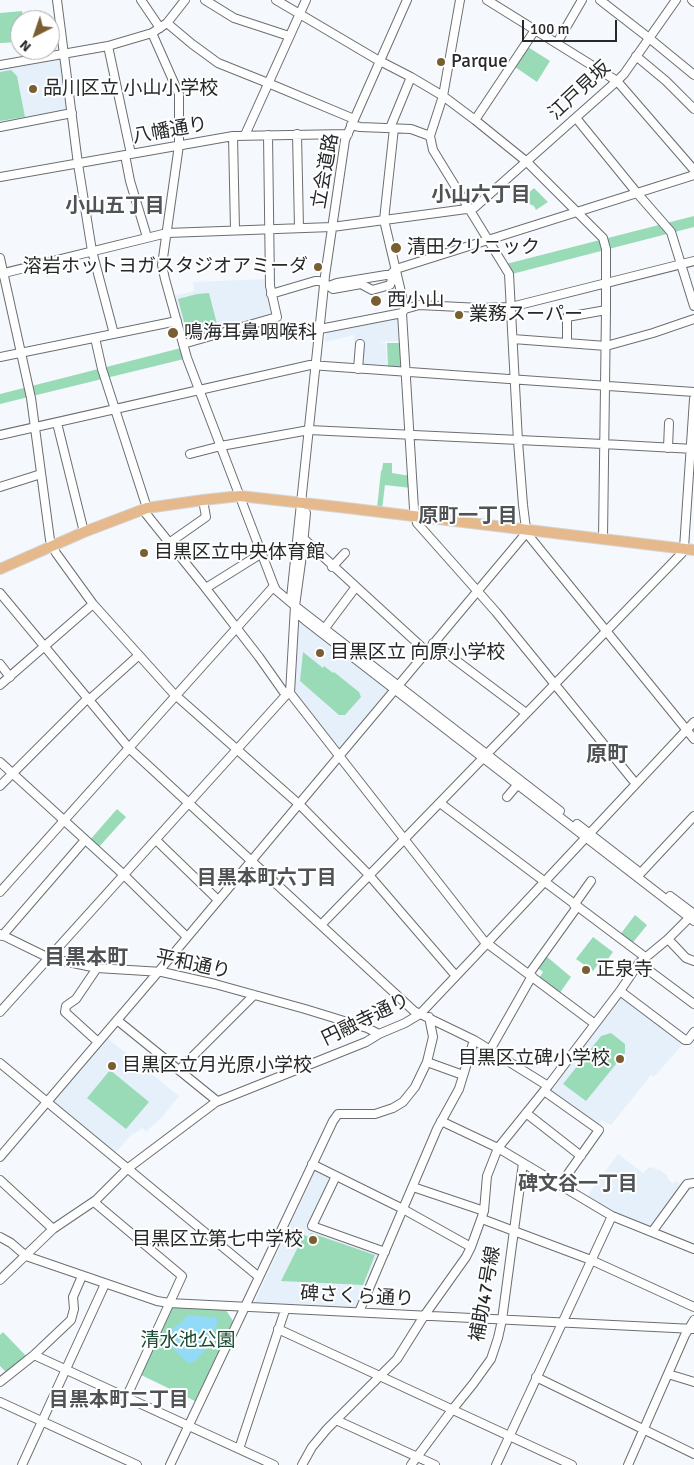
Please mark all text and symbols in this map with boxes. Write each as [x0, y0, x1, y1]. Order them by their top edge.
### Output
north arrow [10, 10, 60, 60]
scale bar [524, 10, 619, 42]
text: 100 m [530, 20, 570, 38]
text: N [16, 36, 35, 56]
place label: Parque [451, 51, 508, 73]
marker: Parque [435, 56, 447, 68]
street label: 江戸見坂 [544, 57, 616, 125]
place label: 品川区立 小山小学校 [43, 78, 218, 100]
marker: 品川区立 小山小学校 [27, 83, 39, 95]
street label: 八幡通り [131, 113, 209, 149]
street label: 立会道路 [308, 132, 344, 210]
district label: 小山六丁目 [431, 184, 531, 208]
district label: 小山五丁目 [65, 195, 165, 219]
place label: 清田クリニック [407, 237, 540, 259]
marker: 清田クリニック [389, 241, 403, 255]
place label: 溶岩ホットヨガスタジオアミーダ [23, 256, 308, 278]
marker: 溶岩ホットヨガスタジオアミーダ [312, 261, 324, 273]
place label: 西小山 [387, 290, 444, 312]
marker: 西小山 [369, 294, 383, 308]
place label: 業務スーパー [469, 304, 583, 326]
marker: 業務スーパー [453, 309, 465, 321]
place label: 鳴海耳鼻咽喉科 [184, 322, 317, 344]
marker: 鳴海耳鼻咽喉科 [166, 326, 180, 340]
district label: 原町一丁目 [418, 505, 518, 529]
place label: 目黒区立中央体育館 [154, 542, 325, 564]
marker: 目黒区立中央体育館 [138, 547, 150, 559]
place label: 目黒区立 向原小学校 [330, 642, 505, 664]
marker: 目黒区立 向原小学校 [314, 647, 326, 659]
district label: 原町 [586, 742, 628, 768]
district label: 目黒本町六丁目 [197, 867, 337, 891]
district label: 目黒本町 [44, 945, 128, 971]
street label: 平和通り [153, 946, 233, 984]
place label: 正泉寺 [596, 959, 653, 981]
marker: 正泉寺 [580, 964, 592, 976]
street label: 円融寺通り [318, 989, 414, 1051]
place label: 目黒区立碑小学校 [458, 1048, 610, 1070]
marker: 目黒区立碑小学校 [614, 1053, 626, 1065]
place label: 目黒区立月光原小学校 [122, 1055, 312, 1077]
marker: 目黒区立月光原小学校 [106, 1060, 118, 1072]
district label: 碑文谷一丁目 [518, 1173, 638, 1197]
place label: 目黒区立第七中学校 [132, 1229, 303, 1251]
marker: 目黒区立第七中学校 [307, 1234, 319, 1246]
street label: 補助47号線 [466, 1244, 506, 1344]
street label: 碑さくら通り [299, 1283, 415, 1311]
park label: 清水池公園 [141, 1330, 235, 1352]
district label: 目黒本町二丁目 [49, 1389, 189, 1413]

